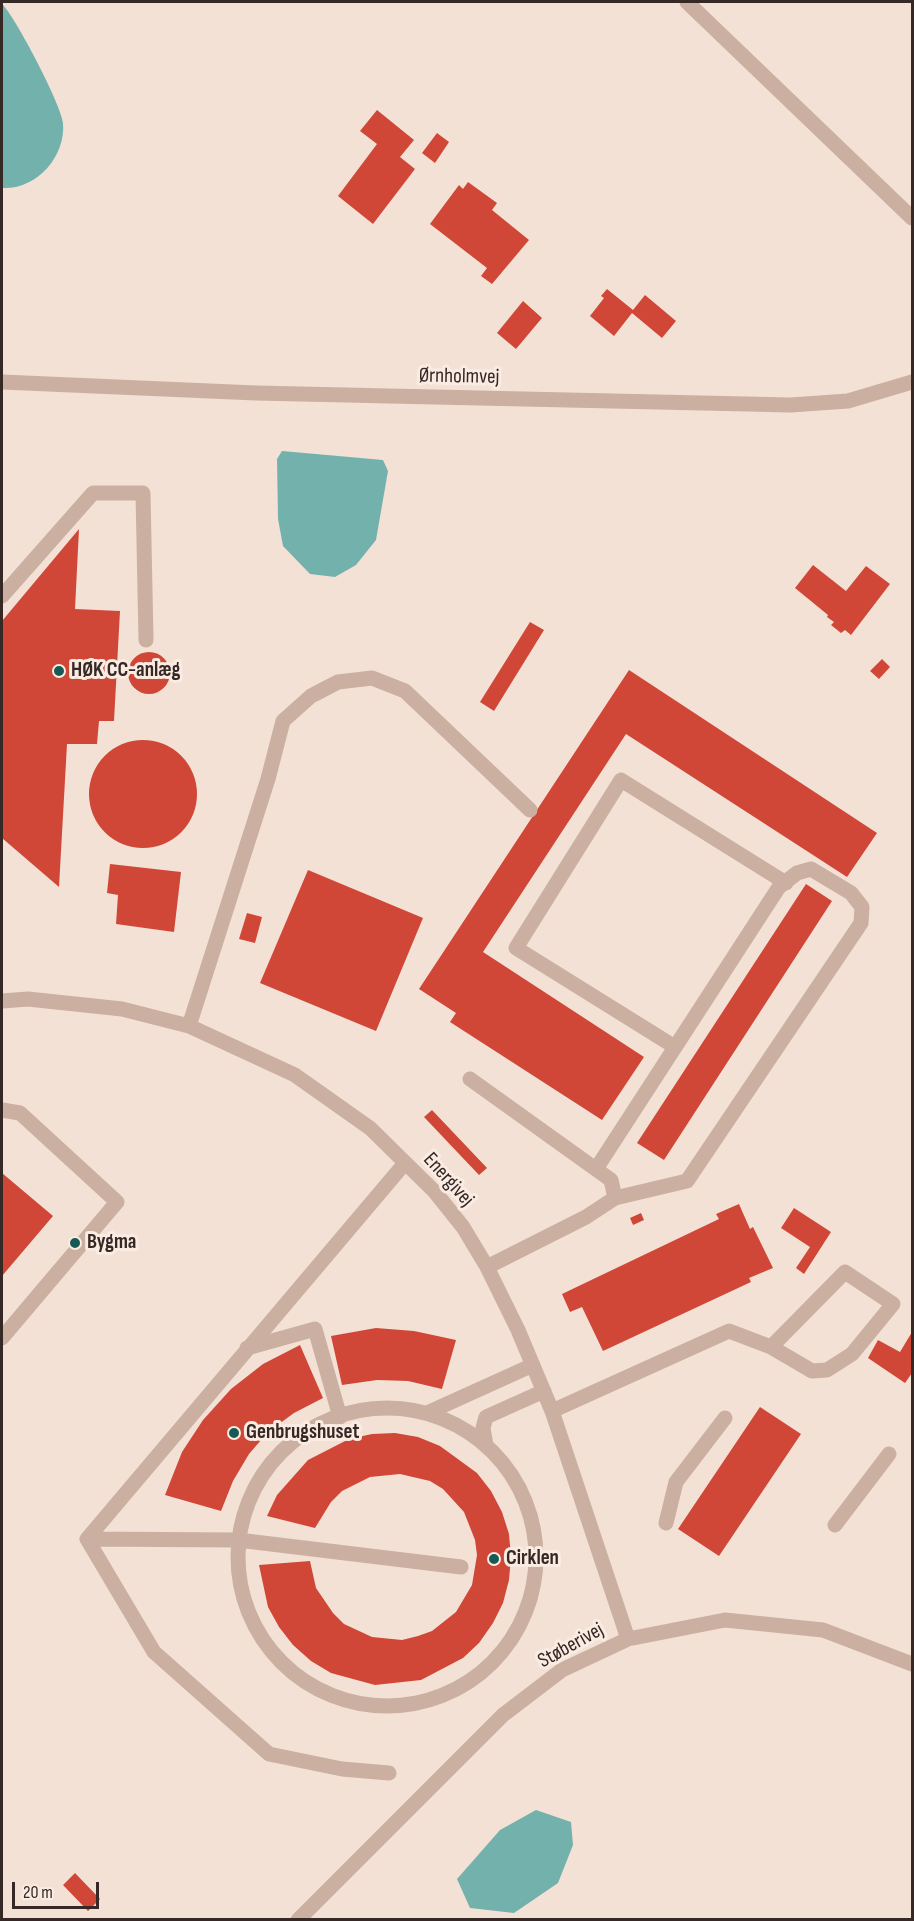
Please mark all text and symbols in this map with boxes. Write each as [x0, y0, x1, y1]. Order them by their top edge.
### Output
street label: Ørnholmvej [419, 364, 499, 390]
place label: HØK CC-anlæg [71, 658, 180, 684]
marker: HØK CC-anlæg [52, 664, 66, 678]
street label: Energivej [417, 1148, 479, 1212]
place label: Bygma [87, 1230, 136, 1256]
marker: Bygma [68, 1236, 82, 1250]
place label: Genbrugshuset [246, 1420, 359, 1446]
marker: Genbrugshuset [227, 1426, 241, 1440]
place label: Cirklen [506, 1546, 559, 1572]
marker: Cirklen [487, 1552, 501, 1566]
street label: Støberivej [534, 1618, 608, 1674]
scale bar [15, 1870, 102, 1908]
text: 20 m [23, 1882, 53, 1903]

